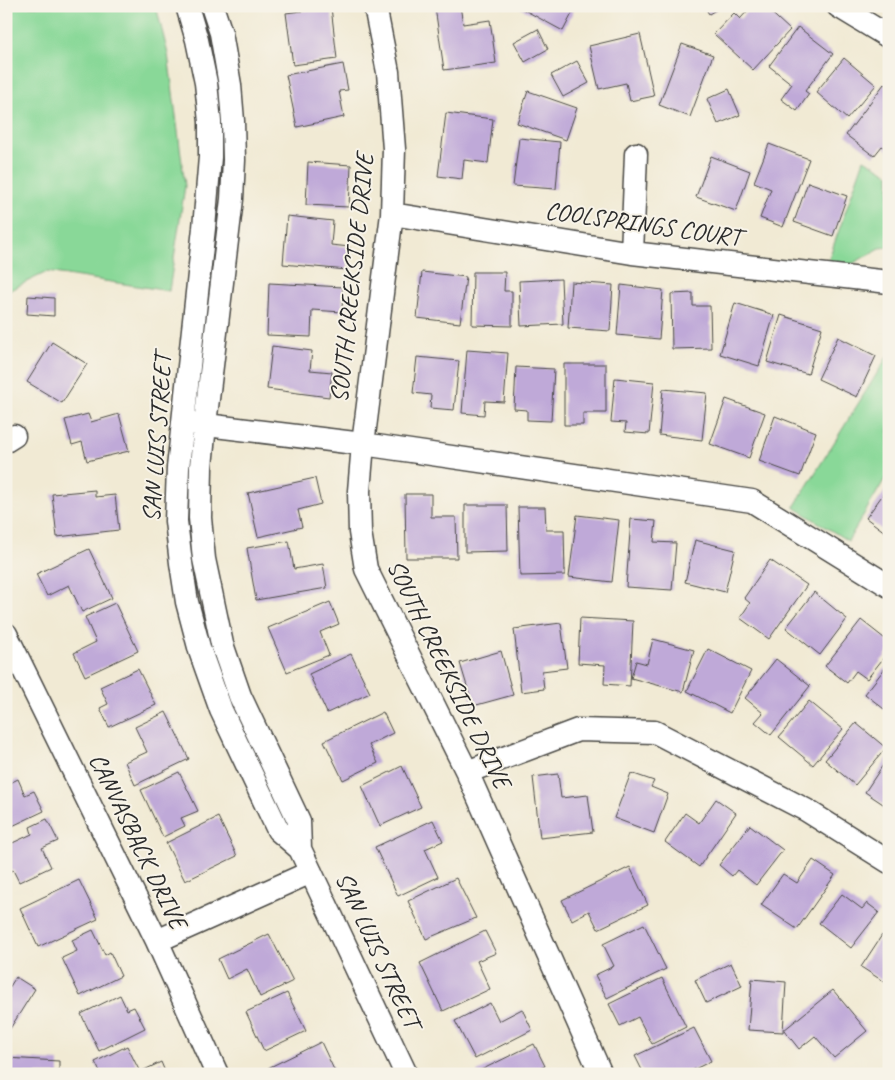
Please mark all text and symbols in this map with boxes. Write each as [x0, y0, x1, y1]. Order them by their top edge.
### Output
street label: SOUTH CREEKSIDE DRIVE [323, 149, 381, 404]
street label: COOLSPRINGS COURT [543, 194, 749, 254]
street label: SAN LUIS STREET [135, 346, 179, 523]
street label: SOUTH CREEKSIDE DRIVE [380, 554, 520, 797]
street label: CANVASBACK DRIVE [82, 748, 196, 937]
street label: SAN LUIS STREET [328, 867, 431, 1039]

